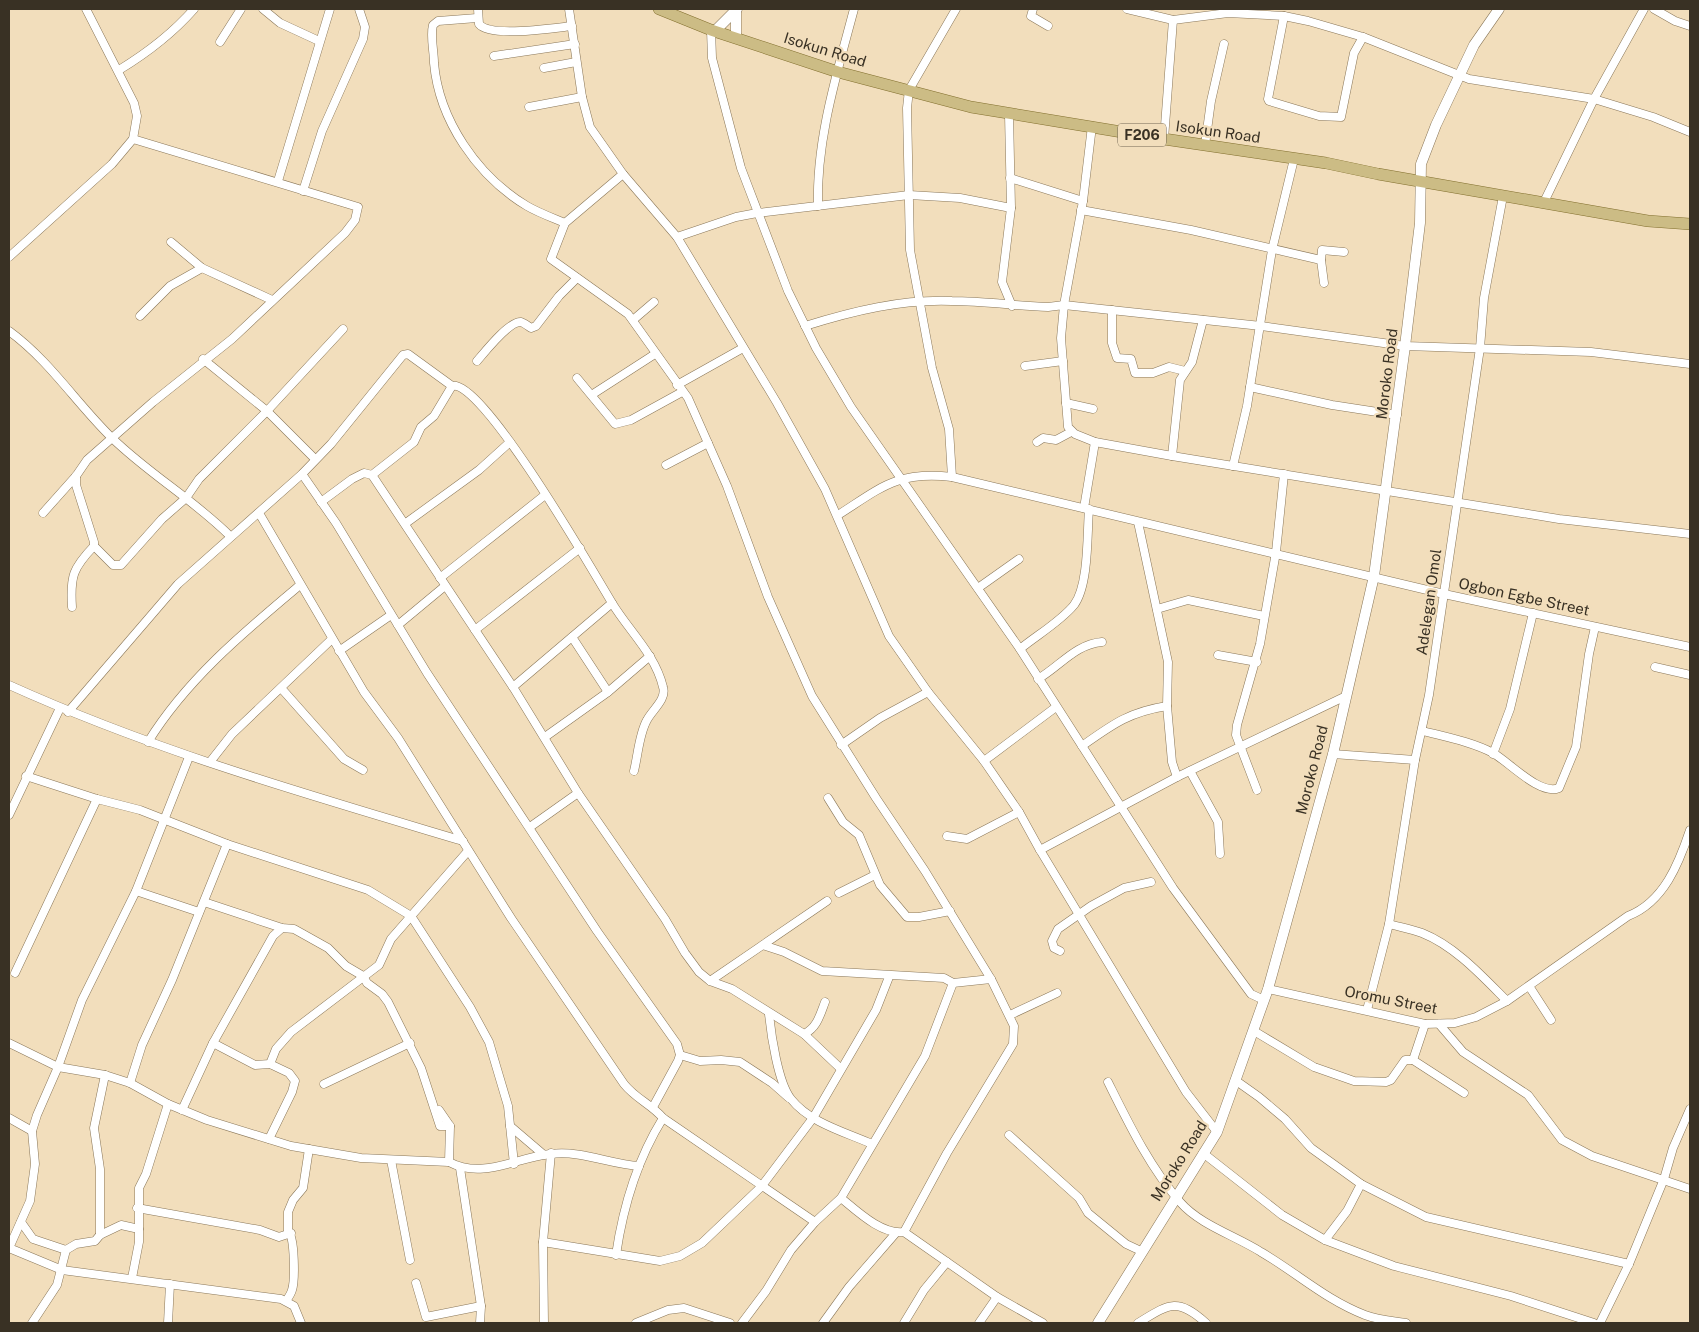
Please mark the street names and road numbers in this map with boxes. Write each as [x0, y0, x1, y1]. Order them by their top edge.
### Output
street label: Isokun Road [782, 29, 868, 70]
street label: Isokun Road [1175, 117, 1261, 146]
road number: F206 [1118, 124, 1166, 146]
street label: Moroko Road [1372, 327, 1401, 420]
street label: Adelegan Omol [1413, 548, 1444, 656]
street label: Ogbon Egbe Street [1457, 574, 1591, 619]
street label: Moroko Road [1292, 723, 1331, 816]
street label: Oromu Street [1343, 982, 1439, 1017]
street label: Moroko Road [1147, 1117, 1210, 1204]

